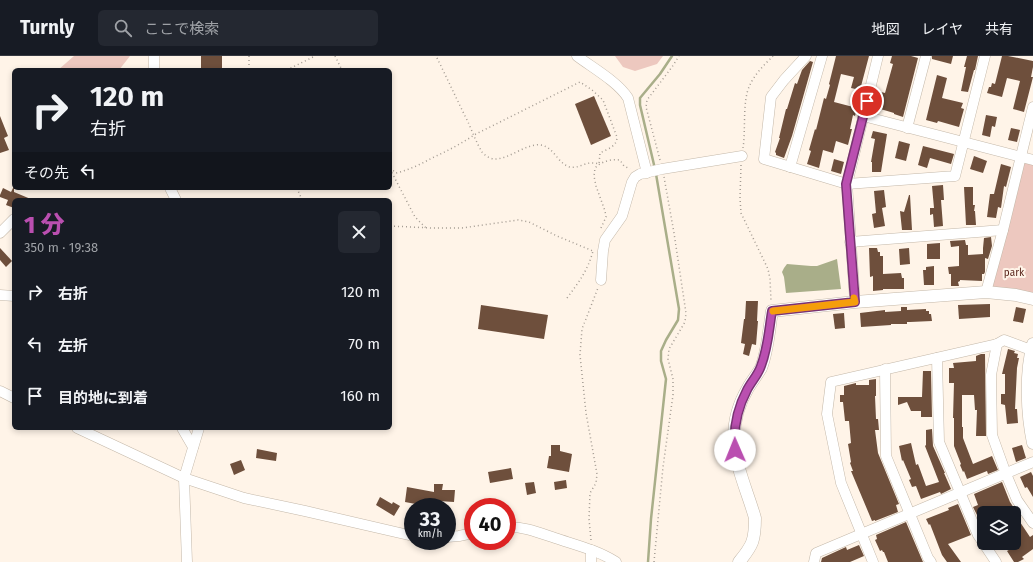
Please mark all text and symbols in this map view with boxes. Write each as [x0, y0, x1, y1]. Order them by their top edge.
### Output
search box [98, 10, 378, 46]
text: Turnly [20, 16, 74, 39]
icon: search [112, 17, 134, 39]
text: ここで検索 [144, 20, 219, 38]
text: 地図 [871, 21, 899, 38]
text: レイヤ [921, 21, 963, 38]
text: 共有 [985, 21, 1013, 38]
text: 120 m [90, 80, 164, 113]
icon: right [24, 84, 76, 136]
pin [850, 84, 884, 118]
icon: arrive [856, 90, 878, 112]
text: 右折 [90, 118, 126, 140]
icon: left [77, 160, 99, 182]
text: その先 [24, 164, 69, 182]
text: 1 分 [24, 211, 65, 239]
button: close [338, 211, 380, 253]
text: 350 m · 19:38 [24, 240, 98, 255]
park label: park [1004, 267, 1025, 279]
icon: right [24, 281, 46, 303]
text: 120 m [341, 283, 380, 301]
text: 右折 [58, 285, 88, 303]
icon: left [24, 333, 46, 355]
text: 70 m [348, 335, 380, 353]
text: 左折 [58, 337, 88, 355]
icon: arrive [24, 385, 46, 407]
text: 160 m [340, 387, 380, 405]
text: 目的地に到着 [58, 389, 148, 407]
position arrow [714, 429, 756, 471]
speed limit sign: 40 [464, 498, 516, 550]
map controls [977, 506, 1021, 550]
button: layers [977, 506, 1021, 550]
text: 33 [420, 507, 440, 531]
text: km/h [418, 528, 442, 540]

